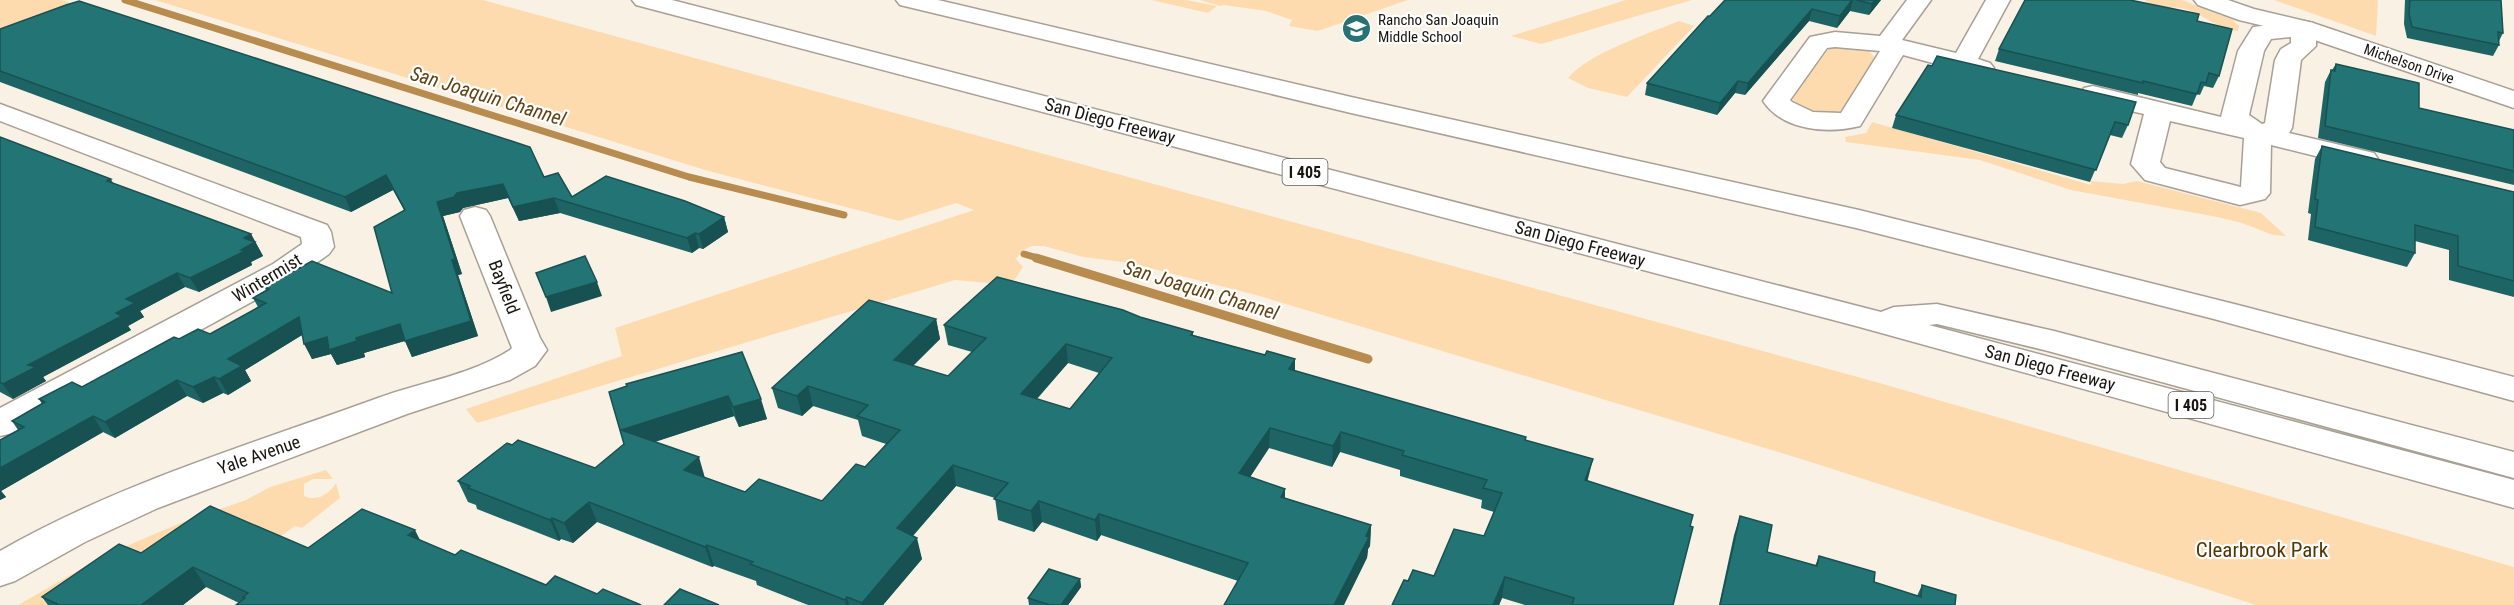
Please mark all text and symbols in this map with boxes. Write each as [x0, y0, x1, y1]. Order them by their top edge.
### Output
place label: Rancho San Joaquin Middle School [1378, 11, 1499, 46]
school or university icon: Rancho San Joaquin Middle School [1341, 13, 1373, 45]
street label: Michelson Drive [2361, 40, 2457, 88]
water label: San Joaquin Channel [407, 61, 569, 131]
street label: San Diego Freeway [1043, 93, 1178, 148]
road number: I 405 [1282, 159, 1328, 185]
street label: San Diego Freeway [1513, 216, 1648, 271]
street label: Wintermist [228, 249, 305, 306]
water label: San Joaquin Channel [1120, 255, 1282, 325]
street label: Bayfield [485, 257, 524, 317]
street label: San Diego Freeway [1983, 340, 2118, 395]
road number: I 405 [2168, 392, 2214, 418]
street label: Yale Avenue [215, 431, 303, 478]
park label: Clearbrook Park [2196, 538, 2329, 562]

